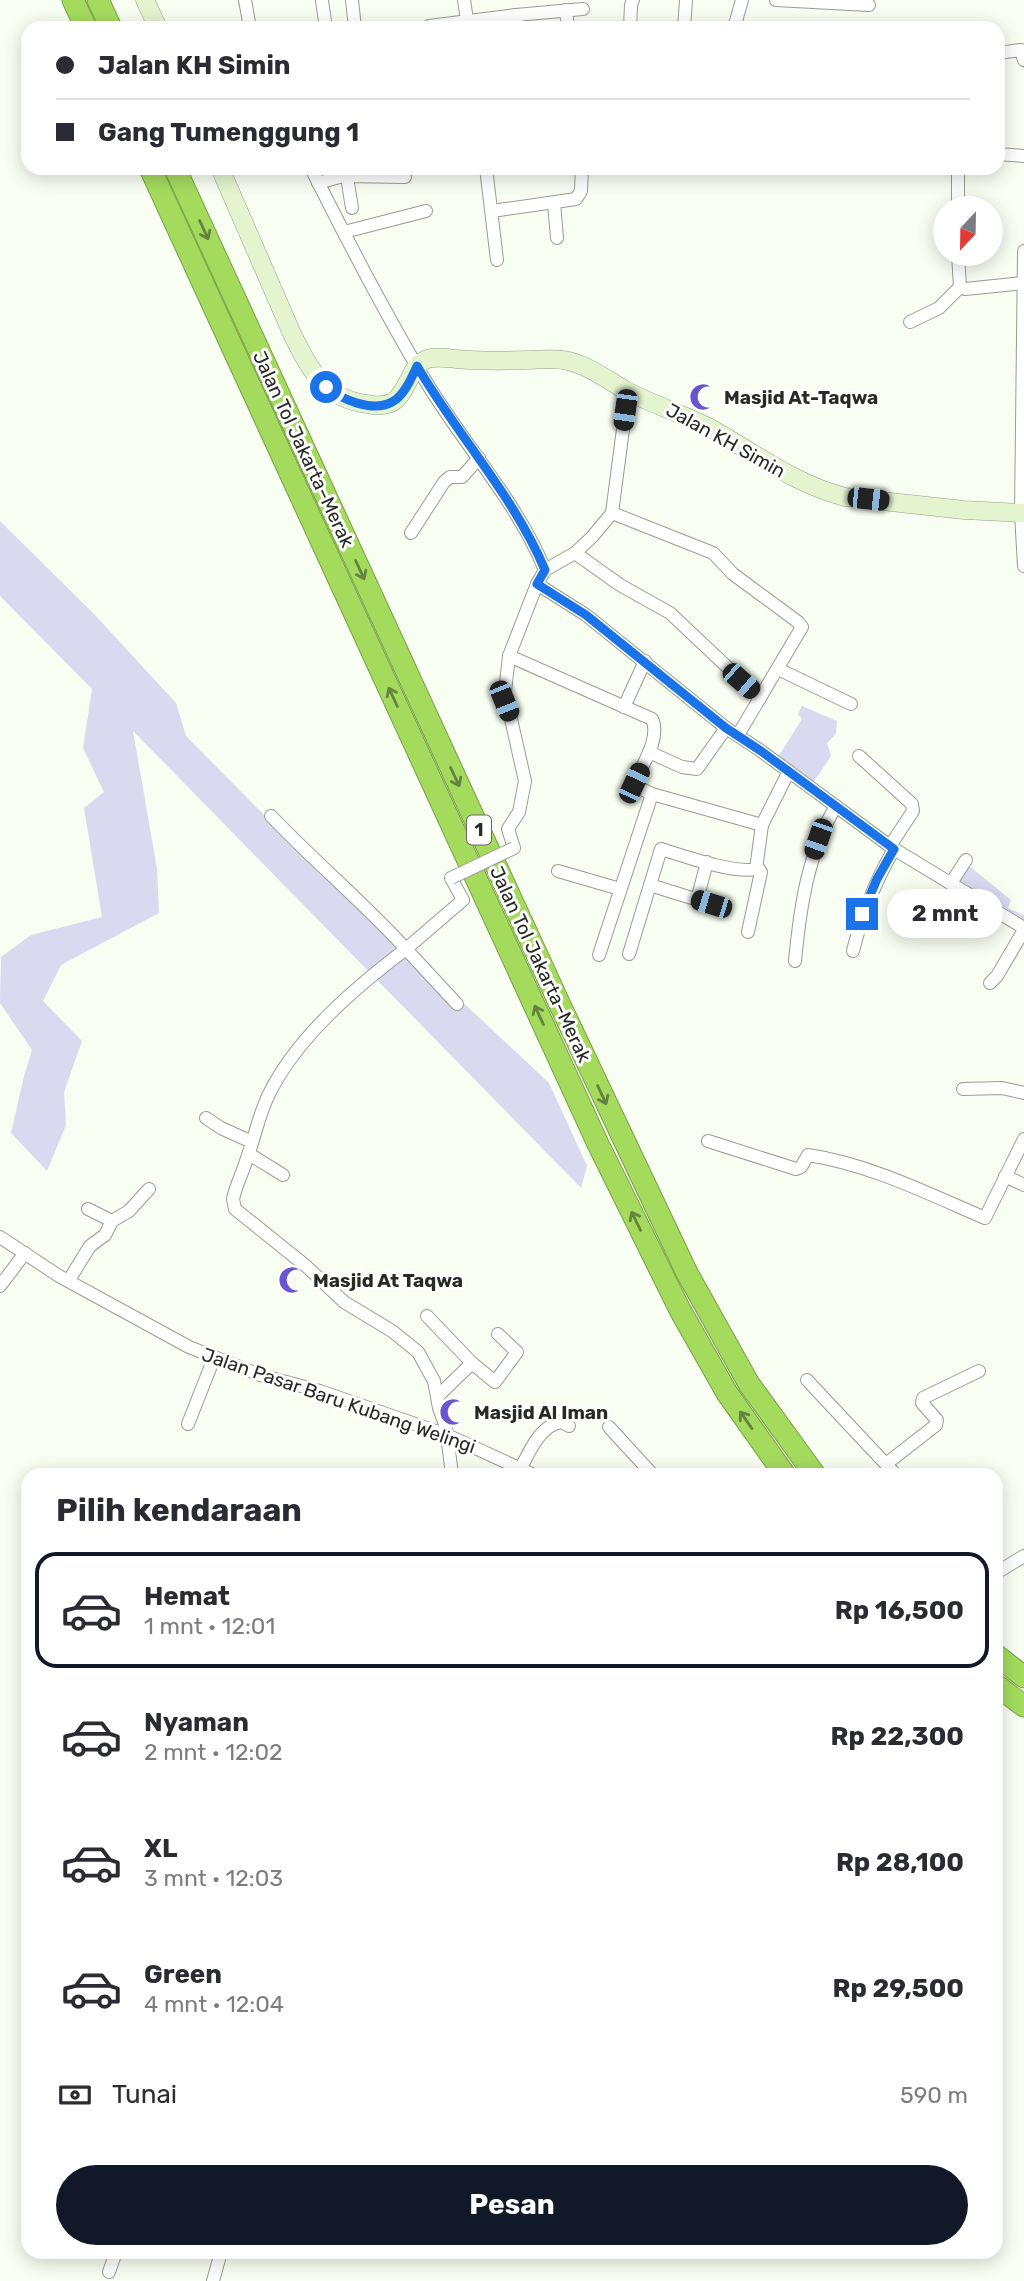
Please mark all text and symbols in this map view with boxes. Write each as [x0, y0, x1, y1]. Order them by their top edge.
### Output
text: Jalan KH Simin [98, 50, 291, 81]
text: Gang Tumenggung 1 [98, 117, 359, 148]
north arrow [933, 196, 1003, 266]
map controls [933, 196, 1003, 266]
one-way arrow [198, 219, 211, 240]
street label: Jalan Tol Jakarta–Merak [248, 347, 359, 551]
route start [310, 371, 342, 403]
mosque icon: Masjid At-Taqwa [688, 382, 718, 412]
place label: Masjid At-Taqwa [724, 386, 878, 409]
car [612, 388, 639, 432]
street label: Jalan KH Simin [662, 398, 789, 483]
car [847, 486, 890, 512]
one-way arrow [354, 559, 367, 581]
car [719, 659, 764, 703]
car [487, 678, 522, 724]
one-way arrow [386, 687, 399, 708]
car [616, 760, 653, 806]
one-way arrow [449, 766, 462, 787]
road number: 1 [467, 816, 491, 844]
car [802, 816, 835, 862]
street label: Jalan Tol Jakarta–Merak [485, 862, 596, 1066]
car [688, 888, 735, 920]
callout: 2 mnt [886, 890, 1002, 939]
route end [846, 898, 878, 930]
text: 2 mnt [912, 899, 978, 927]
one-way arrow [532, 1005, 545, 1026]
one-way arrow [596, 1084, 609, 1105]
one-way arrow [629, 1211, 642, 1232]
mosque icon: Masjid At Taqwa [277, 1265, 307, 1295]
place label: Masjid At Taqwa [313, 1269, 463, 1292]
street label: Jalan Pasar Baru Kubang Welingi [199, 1343, 479, 1458]
mosque icon: Masjid Al Iman [438, 1397, 468, 1427]
place label: Masjid Al Iman [474, 1401, 608, 1424]
one-way arrow [739, 1411, 753, 1430]
text: Pilih kendaraan [56, 1491, 302, 1529]
icon: car [60, 1579, 123, 1642]
text: Hemat [144, 1581, 230, 1612]
text: Rp 16,500 [835, 1595, 964, 1626]
text: 1 mnt · 12:01 [144, 1612, 275, 1640]
icon: car [60, 1705, 123, 1768]
text: Nyaman [144, 1707, 249, 1738]
text: Rp 22,300 [831, 1721, 964, 1752]
text: 2 mnt · 12:02 [144, 1738, 283, 1766]
icon: car [60, 1831, 123, 1894]
text: XL [144, 1833, 177, 1864]
text: Rp 28,100 [836, 1847, 964, 1878]
text: 3 mnt · 12:03 [144, 1864, 283, 1892]
icon: car [60, 1957, 123, 2020]
text: Green [144, 1959, 222, 1990]
text: Rp 29,500 [832, 1973, 964, 2004]
text: 4 mnt · 12:04 [144, 1990, 284, 2018]
icon: cash [56, 2076, 94, 2114]
text: Tunai [112, 2079, 177, 2110]
text: 590 m [900, 2081, 968, 2109]
button: Pesan [56, 2165, 968, 2245]

